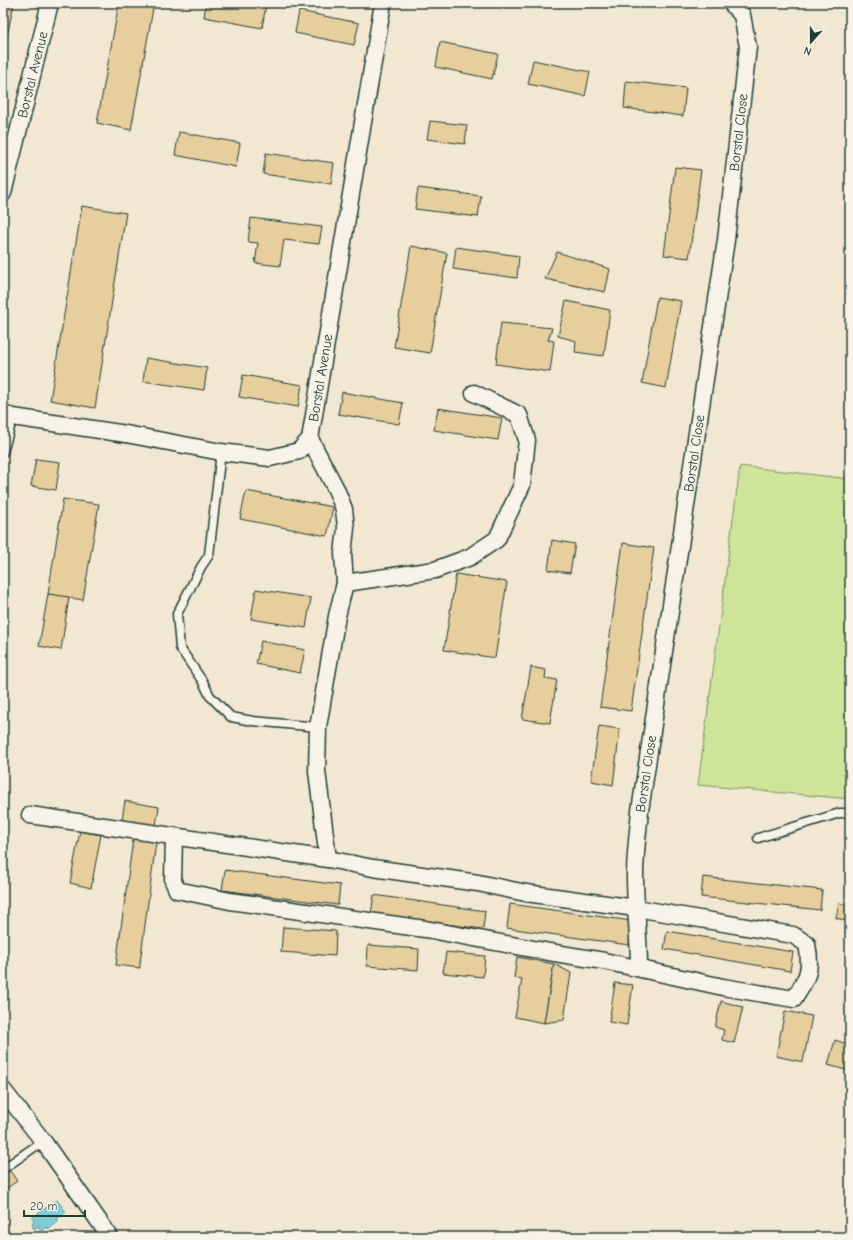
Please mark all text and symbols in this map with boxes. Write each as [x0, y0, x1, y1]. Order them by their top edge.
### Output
north arrow [791, 22, 831, 62]
street label: Borstal Avenue [13, 29, 51, 120]
text: N [802, 44, 813, 58]
street label: Borstal Close [725, 93, 751, 172]
street label: Borstal Avenue [305, 333, 336, 423]
street label: Borstal Close [680, 414, 708, 493]
street label: Borstal Close [631, 734, 660, 814]
scale bar [24, 1192, 85, 1218]
text: 20 m [30, 1199, 58, 1213]

